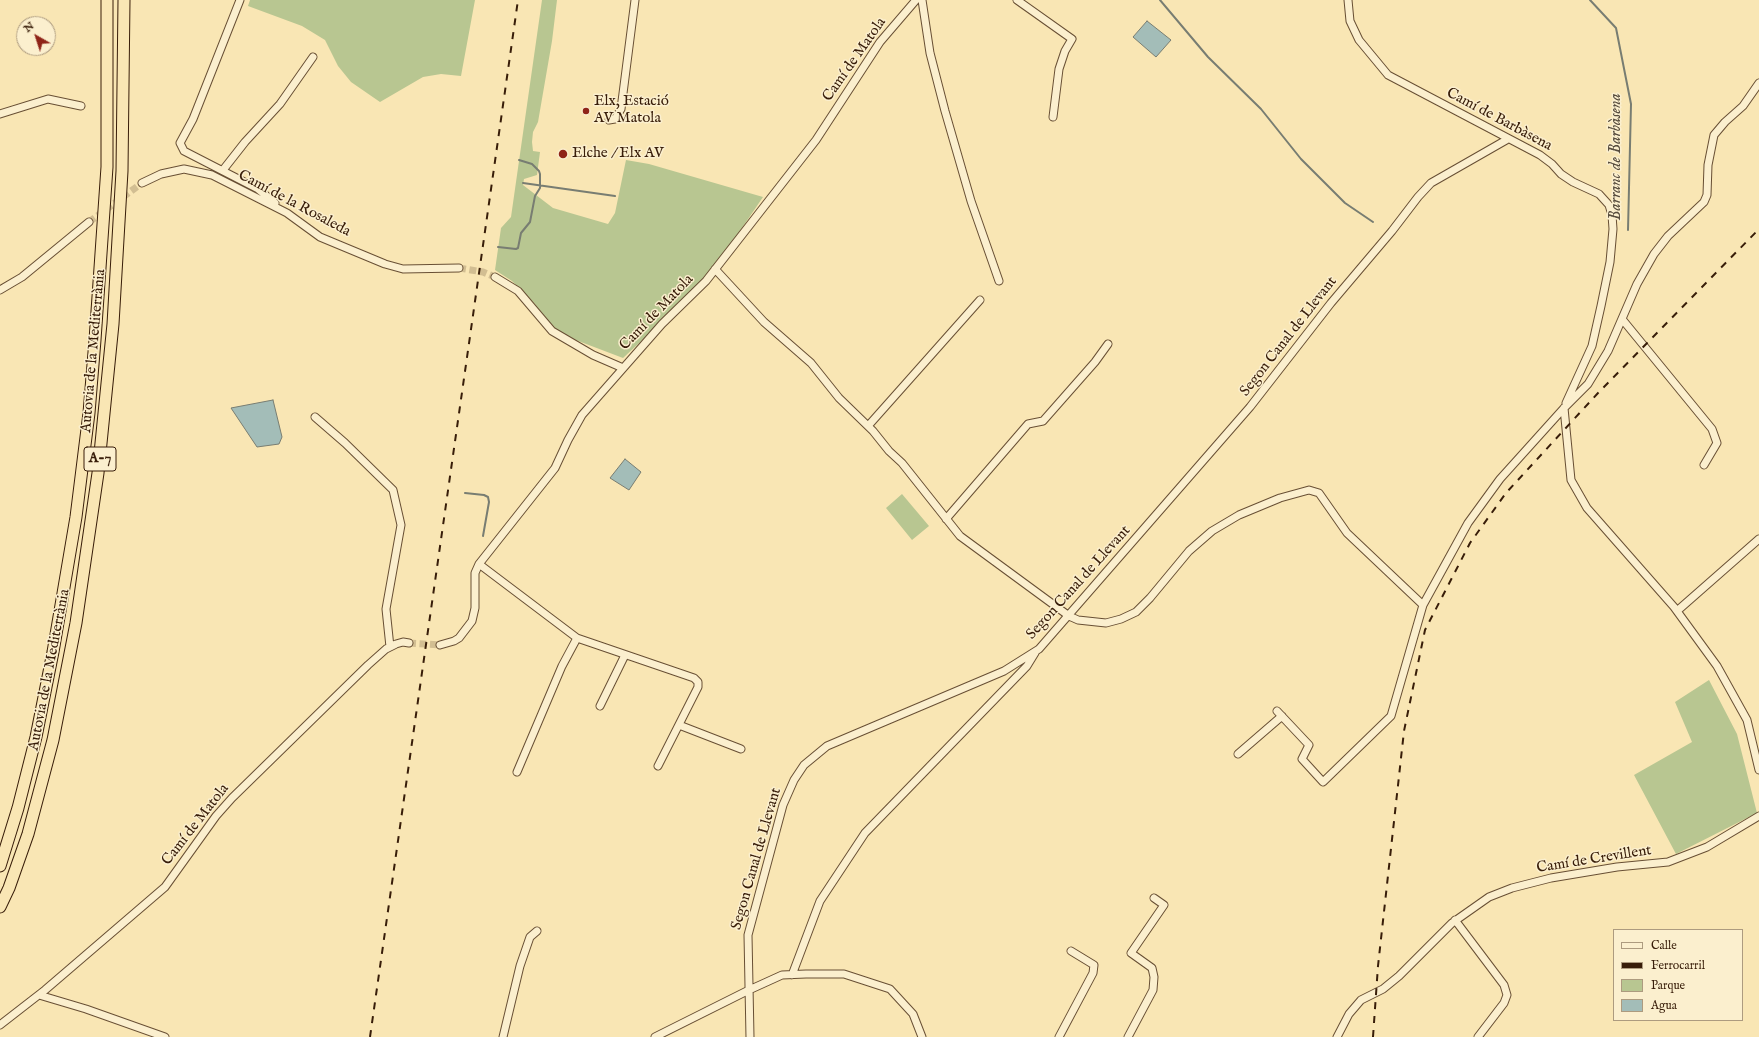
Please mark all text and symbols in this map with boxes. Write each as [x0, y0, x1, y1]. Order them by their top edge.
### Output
street label: Camí de Matola [819, 14, 891, 106]
north arrow [16, 16, 56, 56]
text: N [21, 19, 37, 36]
street label: Camí de Barbàsena [1443, 85, 1555, 155]
place label: Elx, Estació AV Matola [594, 93, 669, 128]
water label: Barranc de Barbàsena [1607, 93, 1627, 221]
marker: Elx, Estació AV Matola [581, 106, 591, 116]
place label: Elche / Elx AV [572, 145, 664, 163]
marker: Elche / Elx AV [557, 148, 569, 160]
street label: Camí de la Rosaleda [235, 167, 353, 241]
street label: Autovia de la Mediterrània [78, 268, 110, 434]
street label: Camí de Matola [616, 271, 698, 355]
street label: Segon Canal de Llevant [1237, 274, 1341, 400]
road number: A-7 [84, 447, 116, 471]
street label: Segon Canal de Llevant [1023, 522, 1135, 644]
street label: Autovia de la Mediterrània [25, 588, 75, 752]
street label: Camí de Matola [159, 781, 233, 869]
street label: Segon Canal de Llevant [728, 786, 786, 932]
street label: Camí de Crevillent [1535, 842, 1653, 878]
legend [1613, 929, 1743, 1021]
text: Calle [1651, 938, 1677, 953]
text: Ferrocarril [1651, 958, 1705, 973]
text: Parque [1651, 978, 1685, 993]
text: Agua [1651, 998, 1677, 1013]

